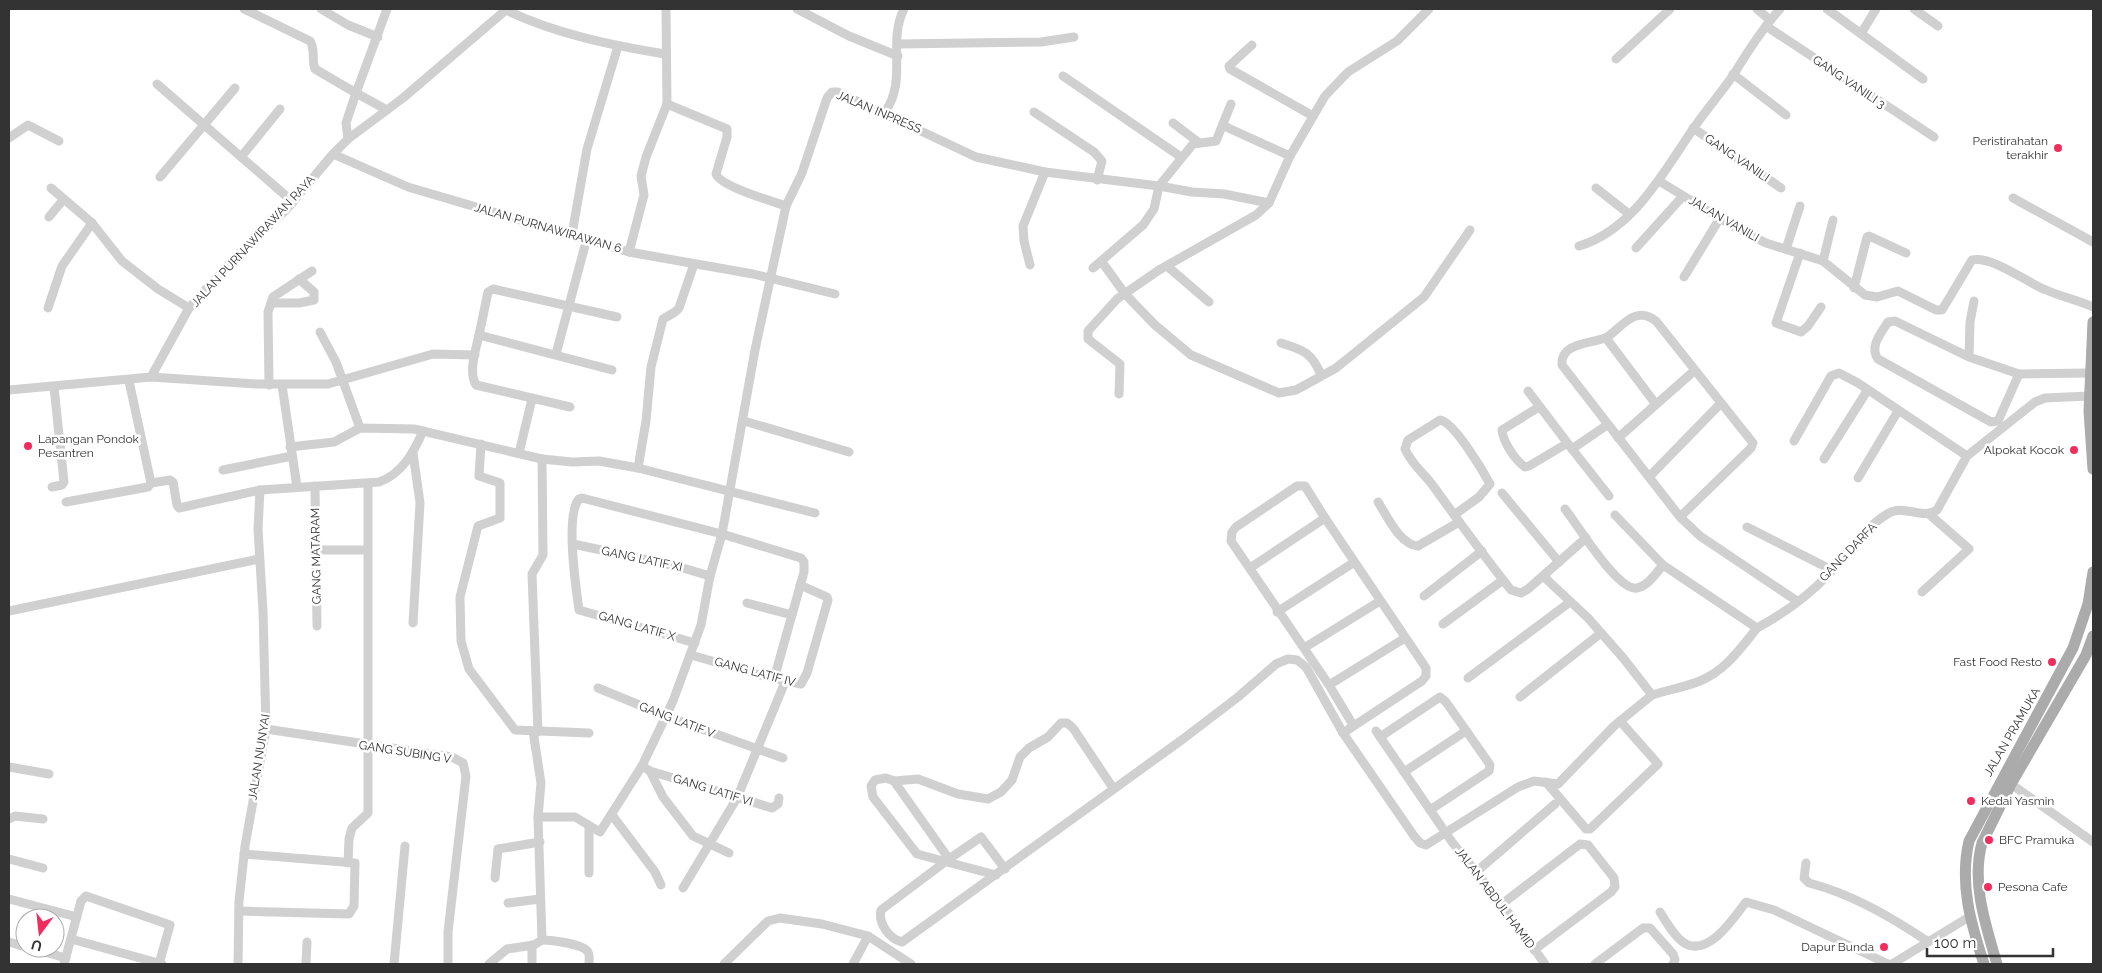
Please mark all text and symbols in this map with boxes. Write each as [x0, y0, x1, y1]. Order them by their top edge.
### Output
street label: GANG VANILI 3 [1810, 53, 1888, 111]
street label: JALAN INPRESS [835, 88, 923, 136]
street label: GANG VANILI [1702, 131, 1772, 185]
place label: Peristirahatan terakhir [1973, 134, 2049, 162]
marker: Peristirahatan terakhir [2052, 142, 2064, 154]
street label: JALAN PURNAWIRAWAN RAYA [188, 172, 318, 310]
street label: JALAN VANILI [1687, 193, 1761, 245]
street label: JALAN PURNAWIRAWAN 6 [473, 200, 623, 256]
place label: Lapangan Pondok Pesantren [38, 432, 140, 460]
marker: Lapangan Pondok Pesantren [22, 440, 34, 452]
place label: Alpokat Kocok [1984, 443, 2065, 457]
marker: Alpokat Kocok [2068, 444, 2080, 456]
street label: GANG MATARAM [308, 508, 324, 604]
street label: GANG DARFA [1816, 520, 1880, 584]
street label: GANG LATIF XI [600, 544, 684, 574]
street label: GANG LATIF X [597, 608, 678, 644]
street label: GANG LATIF IV [713, 654, 797, 690]
place label: Fast Food Resto [1953, 655, 2042, 669]
marker: Fast Food Resto [2046, 656, 2058, 668]
street label: JALAN PRAMUKA [1981, 685, 2043, 779]
street label: GANG LATIF V [637, 699, 717, 741]
street label: JALAN NUNYAI [245, 713, 273, 801]
street label: GANG SUBING V [358, 738, 452, 766]
street label: GANG LATIF VI [671, 771, 755, 809]
place label: Kedai Yasmin [1981, 794, 2054, 808]
marker: Kedai Yasmin [1965, 795, 1977, 807]
place label: BFC Pramuka [1999, 833, 2074, 847]
marker: BFC Pramuka [1983, 834, 1995, 846]
street label: JALAN ABDUL HAMID [1452, 845, 1538, 952]
place label: Pesona Cafe [1998, 880, 2067, 894]
marker: Pesona Cafe [1982, 881, 1994, 893]
north arrow [15, 908, 65, 958]
scale bar [1927, 926, 2053, 958]
text: 100 m [1934, 934, 1976, 952]
text: U [29, 936, 44, 955]
place label: Dapur Bunda [1801, 940, 1874, 954]
marker: Dapur Bunda [1878, 941, 1890, 953]

